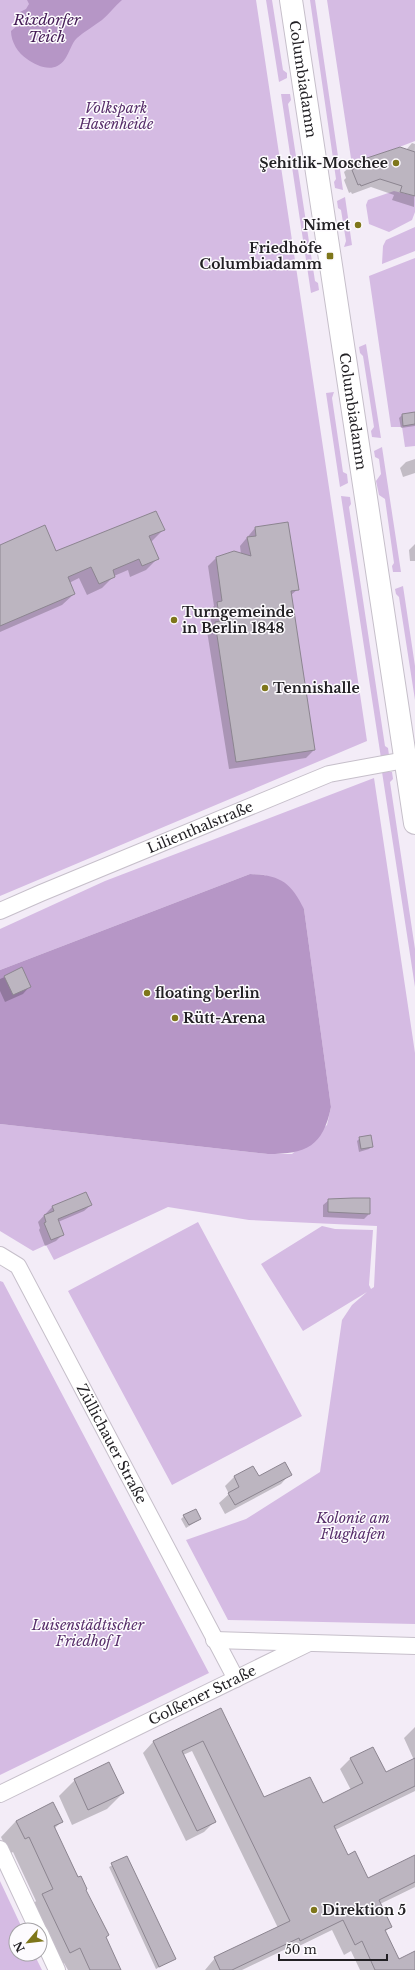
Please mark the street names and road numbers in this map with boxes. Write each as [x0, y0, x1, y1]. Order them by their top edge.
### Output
street label: Columbiadamm [285, 19, 321, 139]
street label: Columbiadamm [335, 351, 371, 471]
street label: Lilienthalstraße [145, 797, 256, 857]
street label: Züllichauer Straße [73, 1381, 151, 1507]
street label: Golßener Straße [145, 1661, 259, 1729]

